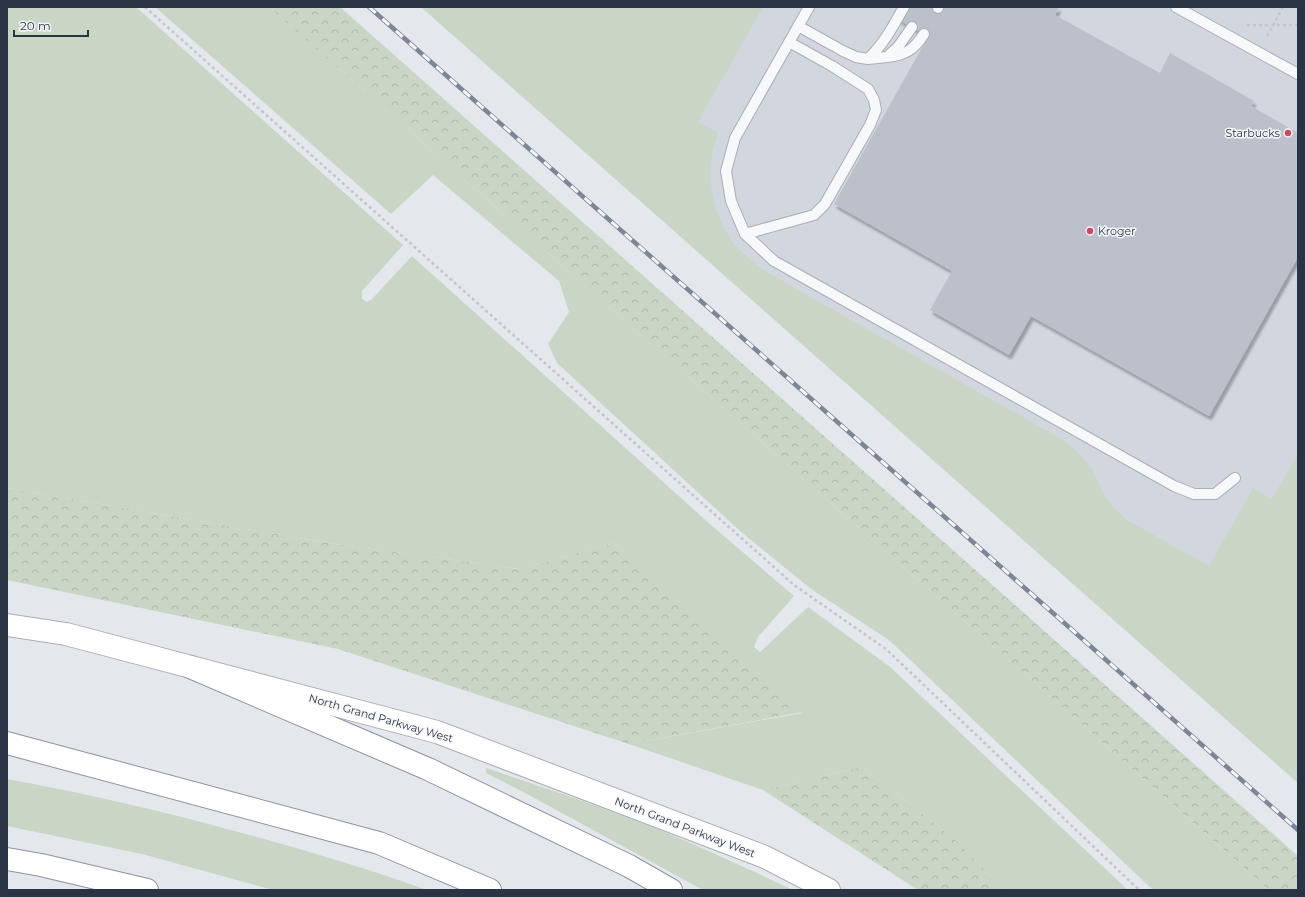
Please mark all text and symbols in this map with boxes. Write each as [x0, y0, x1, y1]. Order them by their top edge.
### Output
scale bar [14, 12, 88, 38]
text: 20 m [20, 18, 51, 33]
place label: Starbucks [1225, 126, 1281, 140]
marker: Starbucks [1283, 128, 1293, 138]
place label: Kroger [1098, 224, 1135, 238]
marker: Kroger [1085, 226, 1095, 236]
street label: North Grand Parkway West [307, 691, 455, 745]
street label: North Grand Parkway West [613, 794, 758, 860]

